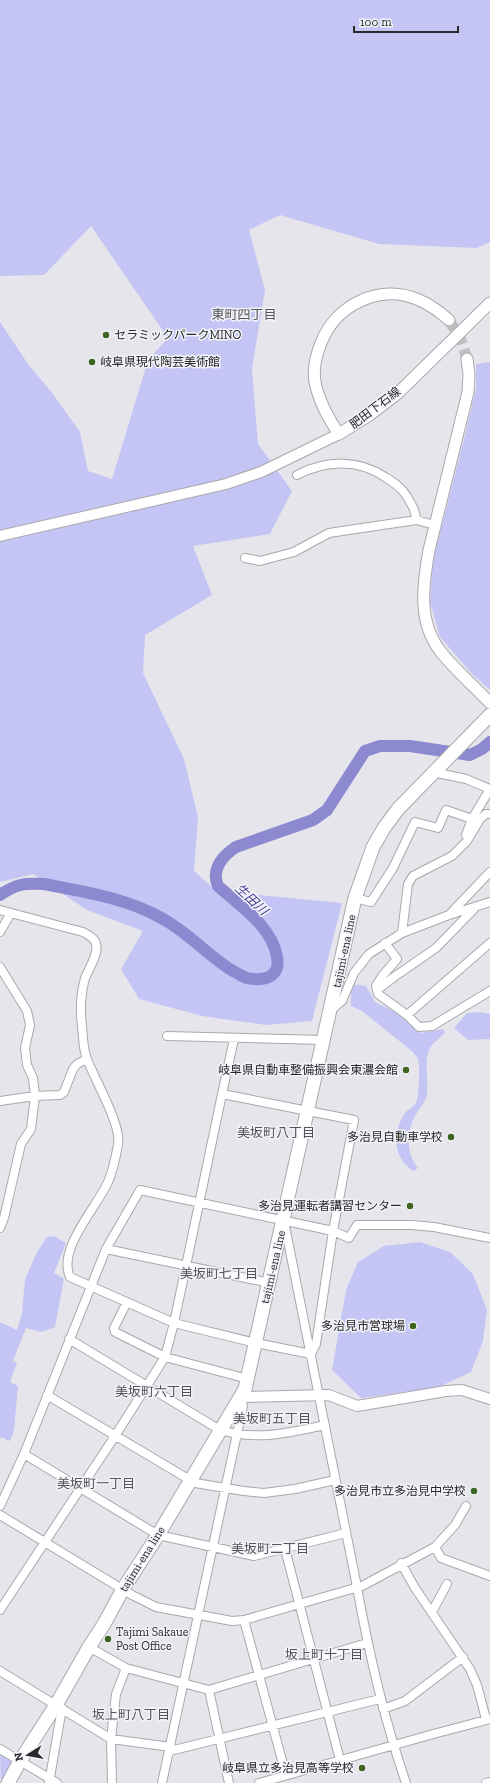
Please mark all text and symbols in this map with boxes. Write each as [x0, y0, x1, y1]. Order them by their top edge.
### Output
scale bar [354, 8, 458, 34]
text: 100 m [360, 15, 392, 29]
district label: 東町四丁目 [211, 307, 277, 322]
place label: セラミックパークMINO [114, 328, 242, 342]
marker: セラミックパークMINO [101, 330, 111, 340]
place label: 岐阜県現代陶芸美術館 [100, 355, 220, 369]
marker: 岐阜県現代陶芸美術館 [87, 357, 97, 367]
street label: 肥田下石線 [347, 384, 403, 432]
water label: 生田川 [232, 881, 272, 920]
street label: tajimi-ena line [329, 913, 360, 989]
place label: 岐阜県自動車整備振興会東濃会館 [218, 1063, 398, 1077]
marker: 岐阜県自動車整備振興会東濃会館 [401, 1065, 411, 1075]
district label: 美坂町八丁目 [237, 1125, 315, 1140]
place label: 多治見自動車学校 [347, 1130, 443, 1144]
marker: 多治見自動車学校 [446, 1132, 456, 1142]
place label: 多治見運転者講習センター [258, 1199, 402, 1213]
marker: 多治見運転者講習センター [405, 1201, 415, 1211]
street label: tajimi-ena line [258, 1229, 289, 1305]
district label: 美坂町七丁目 [180, 1266, 258, 1281]
place label: 多治見市営球場 [321, 1319, 405, 1333]
marker: 多治見市営球場 [408, 1321, 418, 1331]
district label: 美坂町六丁目 [115, 1384, 193, 1399]
district label: 美坂町五丁目 [233, 1411, 311, 1426]
district label: 美坂町一丁目 [57, 1476, 135, 1491]
place label: 多治見市立多治見中学校 [334, 1484, 466, 1498]
marker: 多治見市立多治見中学校 [469, 1486, 479, 1496]
street label: tajimi-ena line [116, 1523, 169, 1595]
district label: 美坂町二丁目 [231, 1541, 309, 1556]
place label: Tajimi Sakaue Post Office [116, 1625, 189, 1653]
marker: Tajimi Sakaue Post Office [103, 1634, 113, 1644]
district label: 坂上町十丁目 [285, 1647, 363, 1662]
district label: 坂上町八丁目 [92, 1707, 170, 1722]
north arrow [8, 1735, 48, 1775]
text: N [11, 1751, 26, 1762]
place label: 岐阜県立多治見高等学校 [222, 1761, 354, 1775]
marker: 岐阜県立多治見高等学校 [357, 1763, 367, 1773]

